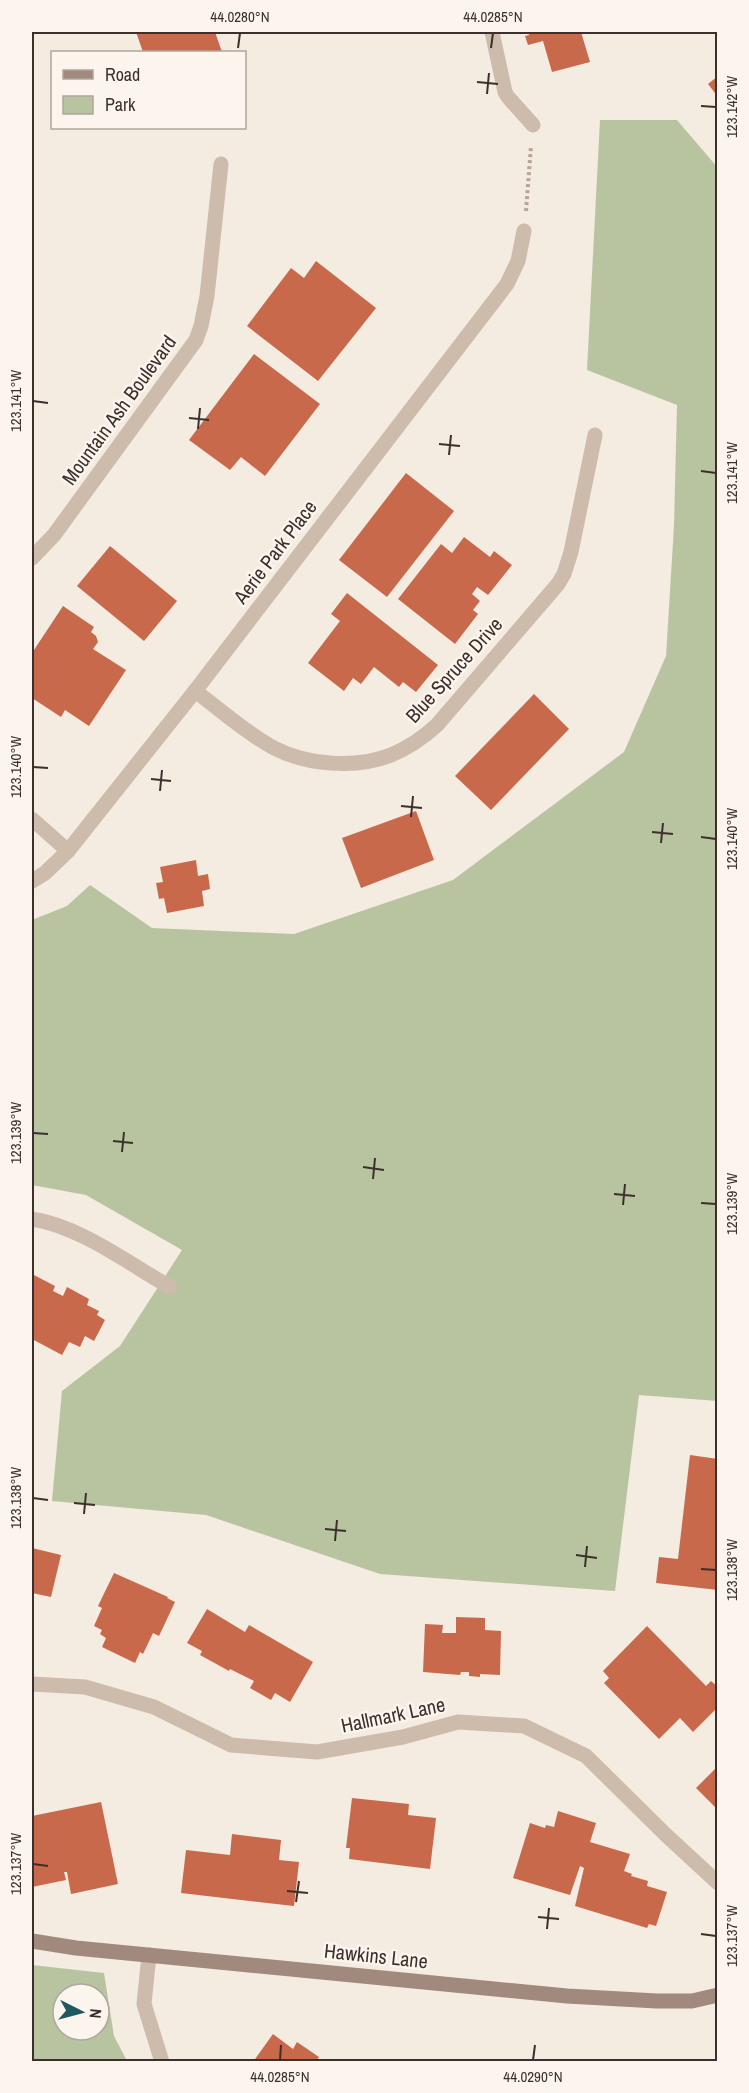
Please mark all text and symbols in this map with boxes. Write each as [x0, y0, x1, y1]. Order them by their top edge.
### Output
text: 44.0280°N [210, 6, 270, 27]
text: 44.0285°N [463, 6, 523, 27]
legend [51, 51, 246, 129]
text: Road [105, 62, 140, 87]
text: 123.142°W [721, 76, 742, 138]
text: Park [105, 92, 136, 117]
street label: Mountain Ash Boulevard [55, 329, 182, 490]
text: 123.141°W [5, 370, 26, 432]
text: 123.141°W [721, 442, 742, 504]
street label: Aerie Park Place [226, 494, 322, 610]
street label: Blue Spruce Drive [399, 611, 508, 728]
text: 123.140°W [5, 736, 26, 798]
text: 123.140°W [721, 808, 742, 870]
text: 123.139°W [5, 1102, 26, 1164]
text: 123.139°W [721, 1173, 742, 1235]
text: 123.138°W [5, 1467, 26, 1529]
text: 123.138°W [721, 1539, 742, 1601]
street label: Hallmark Lane [338, 1690, 447, 1739]
text: 123.137°W [5, 1833, 26, 1895]
text: 123.137°W [721, 1905, 742, 1967]
street label: Hawkins Lane [323, 1937, 429, 1974]
north arrow [51, 1982, 111, 2042]
text: N [84, 2008, 107, 2019]
text: 44.0285°N [250, 2066, 310, 2087]
text: 44.0290°N [503, 2066, 563, 2087]

